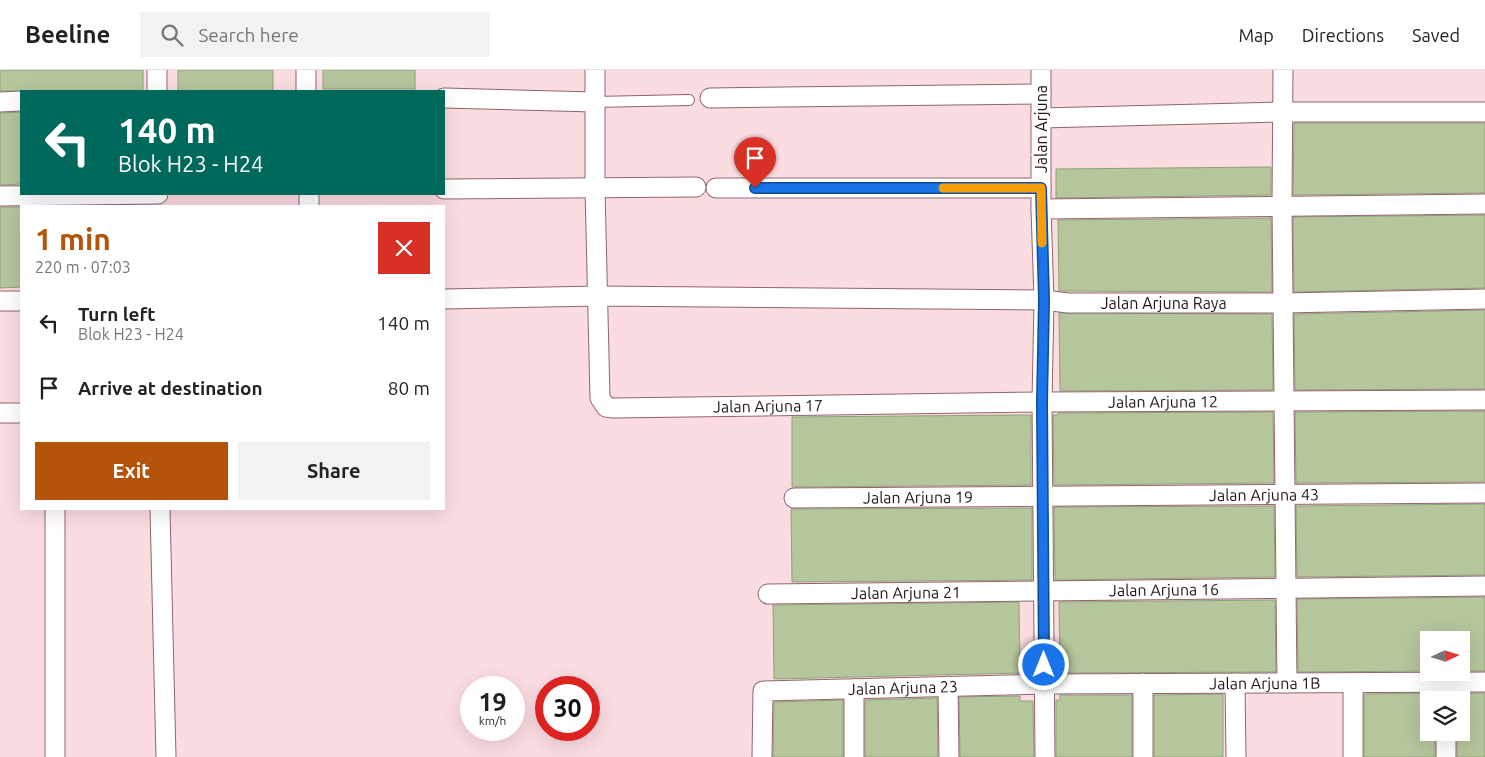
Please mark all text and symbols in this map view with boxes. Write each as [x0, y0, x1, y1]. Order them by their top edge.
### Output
search box [140, 12, 490, 57]
text: Beeline [25, 21, 110, 48]
icon: search [158, 21, 186, 49]
text: Search here [198, 24, 299, 46]
text: Map [1238, 25, 1274, 45]
text: Directions [1302, 25, 1384, 45]
text: Saved [1412, 25, 1460, 45]
street label: Jalan Arjuna [1032, 85, 1050, 173]
icon: left [35, 110, 100, 175]
text: 140 m [118, 110, 216, 150]
pin [734, 137, 776, 188]
icon: arrive [741, 144, 769, 172]
text: Blok H23 - H24 [118, 151, 264, 176]
text: 1 min [35, 222, 111, 256]
button: close [378, 222, 430, 274]
text: 220 m · 07:03 [35, 258, 131, 276]
street label: Jalan Arjuna Raya [1101, 294, 1227, 312]
text: Turn left [78, 303, 156, 325]
icon: left [35, 309, 63, 337]
text: 140 m [377, 312, 430, 334]
text: Blok H23 - H24 [78, 325, 184, 343]
icon: arrive [35, 374, 63, 402]
text: Arrive at destination [78, 377, 263, 399]
text: 80 m [388, 377, 430, 399]
street label: Jalan Arjuna 12 [1108, 392, 1218, 411]
street label: Jalan Arjuna 17 [713, 396, 823, 416]
button: Exit [35, 442, 228, 500]
button: Share [238, 442, 430, 500]
street label: Jalan Arjuna 43 [1209, 485, 1319, 504]
street label: Jalan Arjuna 19 [863, 488, 973, 507]
street label: Jalan Arjuna 16 [1109, 580, 1219, 599]
street label: Jalan Arjuna 21 [851, 583, 961, 602]
north arrow [1420, 631, 1470, 681]
map controls [1420, 631, 1470, 741]
position arrow [1017, 638, 1069, 690]
street label: Jalan Arjuna 1B [1209, 674, 1321, 692]
speed limit sign: 30 [535, 676, 600, 741]
street label: Jalan Arjuna 23 [848, 677, 958, 698]
text: 19 [478, 688, 507, 716]
button: layers [1420, 691, 1470, 741]
text: km/h [479, 714, 506, 727]

